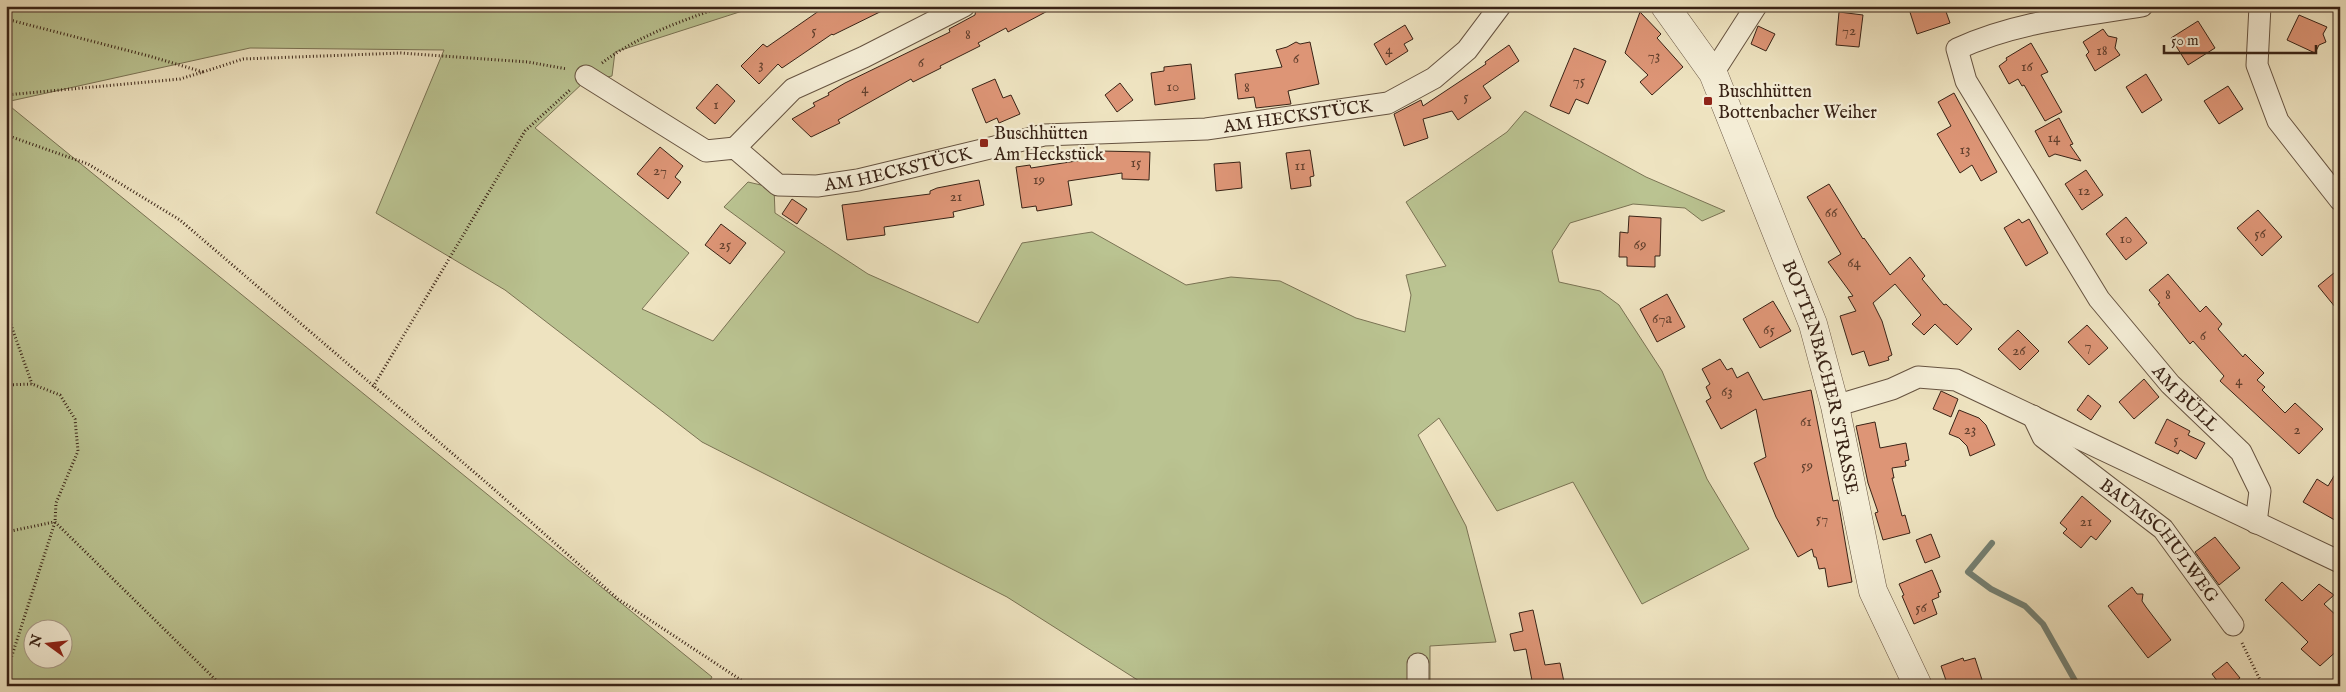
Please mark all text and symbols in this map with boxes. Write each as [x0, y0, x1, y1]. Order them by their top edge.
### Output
house number: 5 [811, 21, 817, 40]
house number: 72 [1842, 21, 1856, 40]
scale bar [2164, 22, 2316, 54]
house number: 8 [965, 25, 971, 44]
text: 50 m [2171, 31, 2199, 50]
house number: 4 [1385, 40, 1393, 59]
house number: 18 [2096, 41, 2108, 60]
house number: 73 [1648, 46, 1660, 65]
house number: 6 [1293, 49, 1300, 68]
house number: 6 [918, 53, 925, 72]
house number: 3 [758, 55, 764, 74]
house number: 16 [2021, 57, 2034, 76]
house number: 75 [1573, 71, 1586, 90]
house number: 10 [1167, 77, 1179, 96]
house number: 8 [1244, 78, 1250, 97]
house number: 4 [861, 79, 869, 98]
place label: Buschhütten Bottenbacher Weiher [1718, 81, 1877, 125]
house number: 5 [1463, 87, 1469, 106]
house number: 1 [713, 95, 719, 114]
street label: AM HECKSTÜCK [1221, 95, 1375, 140]
marker: Buschhütten Bottenbacher Weiher [1702, 95, 1714, 107]
place label: Buschhütten Am Heckstück [993, 123, 1104, 167]
house number: 14 [2048, 128, 2061, 147]
marker: Buschhütten Am Heckstück [978, 137, 990, 149]
house number: 13 [1959, 140, 1971, 159]
street label: AM HECKSTÜCK [822, 143, 975, 198]
house number: 15 [1130, 153, 1142, 172]
house number: 11 [1294, 156, 1306, 175]
house number: 27 [653, 161, 667, 180]
house number: 19 [1033, 170, 1045, 189]
house number: 12 [2078, 181, 2090, 200]
house number: 21 [950, 187, 962, 206]
house number: 66 [1825, 203, 1838, 222]
house number: 56 [2254, 224, 2267, 243]
house number: 10 [2120, 229, 2132, 248]
house number: 25 [719, 235, 732, 254]
house number: 69 [1634, 235, 1646, 254]
house number: 64 [1847, 253, 1861, 272]
street label: BOTTENBACHER STRASSE [1776, 257, 1863, 497]
house number: 8 [2165, 285, 2171, 304]
house number: 67a [1652, 309, 1672, 328]
house number: 65 [1763, 320, 1775, 339]
house number: 6 [2200, 326, 2207, 345]
house number: 7 [2084, 336, 2092, 355]
house number: 26 [2012, 341, 2026, 360]
street label: AM BÜLL [2145, 360, 2223, 438]
house number: 4 [2235, 371, 2243, 390]
house number: 63 [1721, 382, 1733, 401]
house number: 61 [1800, 412, 1812, 431]
house number: 23 [1964, 420, 1976, 439]
house number: 2 [2293, 420, 2301, 439]
house number: 5 [2173, 430, 2179, 449]
house number: 59 [1801, 456, 1813, 475]
street label: BAUMSCHULWEG [2094, 474, 2223, 608]
house number: 57 [1816, 509, 1828, 528]
house number: 21 [2080, 512, 2092, 531]
house number: 56 [1915, 598, 1928, 617]
north arrow [22, 620, 72, 670]
text: N [26, 633, 47, 650]

